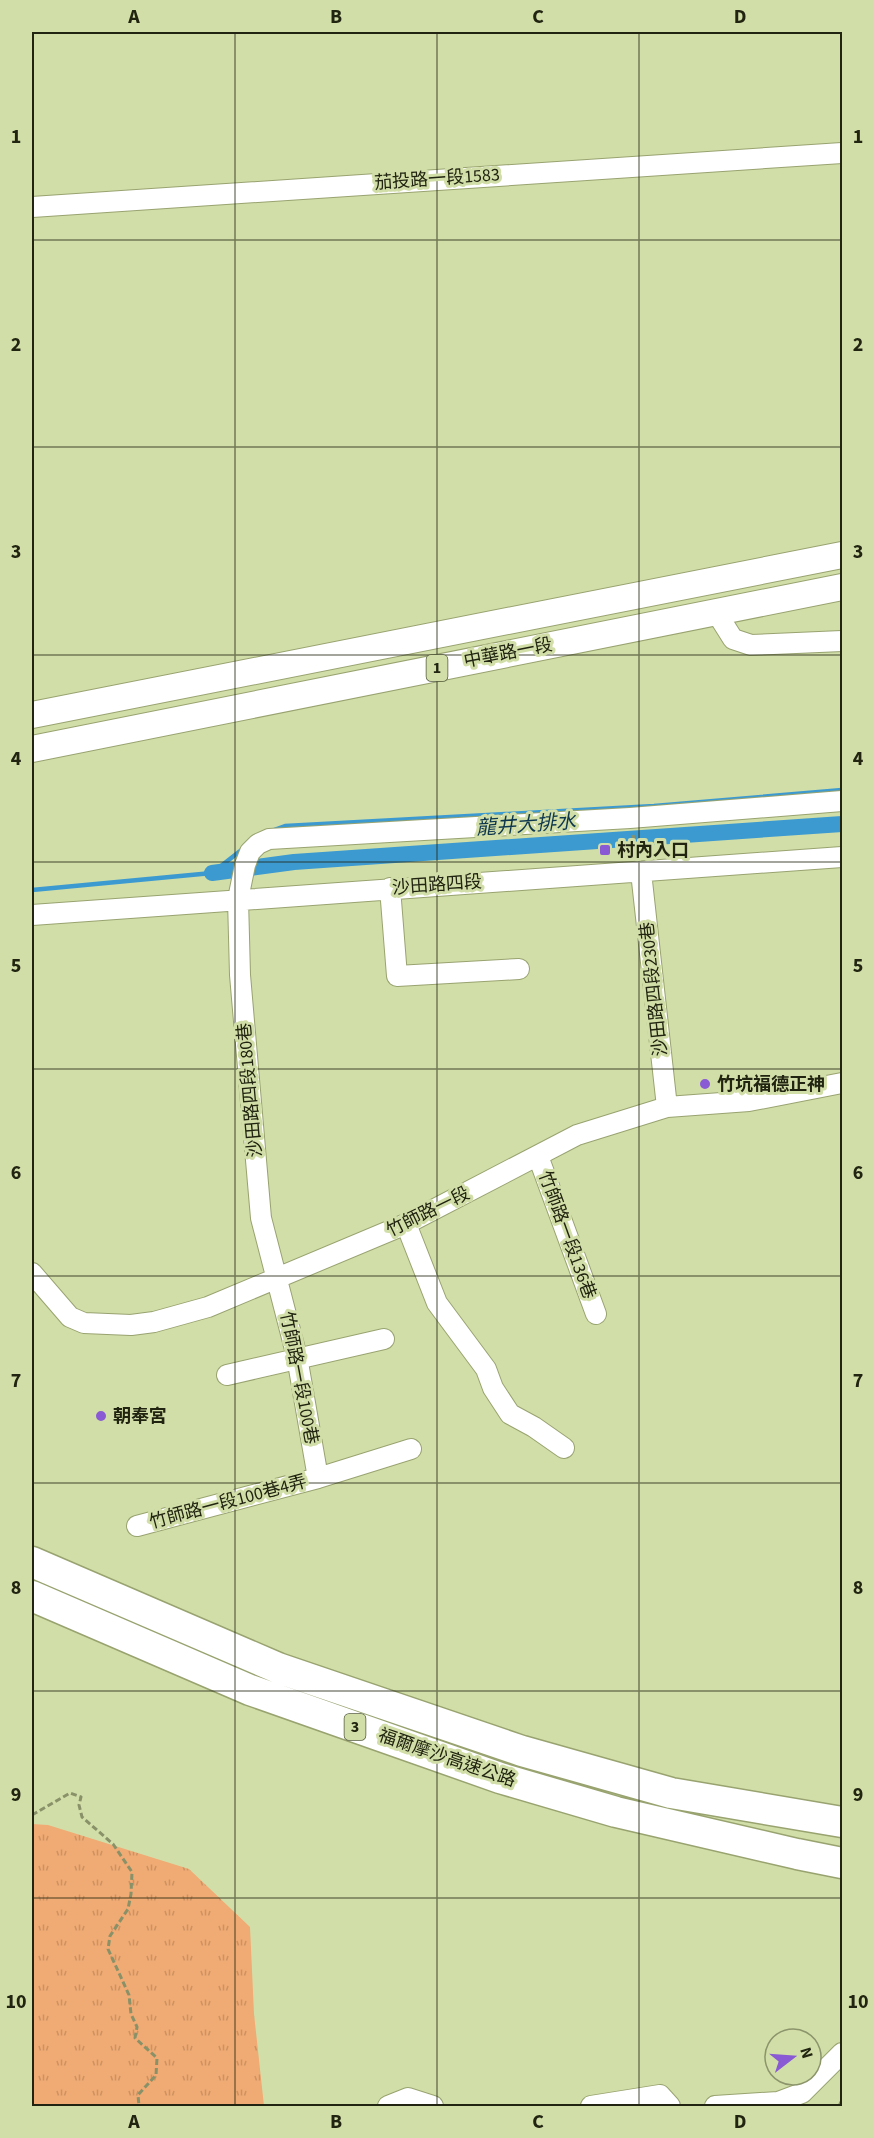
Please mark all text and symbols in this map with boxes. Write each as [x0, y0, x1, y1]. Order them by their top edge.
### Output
text: A [127, 3, 140, 31]
text: B [330, 3, 342, 31]
text: C [532, 3, 544, 31]
text: D [734, 3, 746, 31]
text: 1 [11, 123, 21, 151]
text: 1 [853, 123, 863, 151]
street label: 茄投路一段1583 [373, 162, 501, 196]
text: 2 [11, 331, 21, 359]
text: 2 [853, 331, 863, 359]
text: 3 [11, 538, 21, 566]
text: 3 [853, 538, 863, 566]
street label: 中華路一段 [461, 632, 555, 674]
road number: 1 [426, 655, 448, 681]
text: 4 [11, 745, 22, 773]
text: 4 [853, 745, 864, 773]
water label: 龍井大排水 [475, 807, 578, 842]
place label: 村內入口 [617, 838, 689, 863]
marker: 村內入口 [598, 843, 612, 857]
street label: 沙田路四段 [391, 869, 483, 901]
street label: 沙田路四段230巷 [635, 921, 673, 1057]
text: 5 [11, 952, 21, 980]
text: 5 [853, 952, 863, 980]
street label: 沙田路四段180巷 [232, 1022, 268, 1158]
place label: 竹坑福德正神 [717, 1072, 825, 1097]
marker: 竹坑福德正神 [698, 1077, 712, 1091]
text: 6 [11, 1159, 21, 1187]
text: 6 [853, 1159, 863, 1187]
street label: 竹師路一段136巷 [532, 1167, 602, 1303]
street label: 竹師路一段 [382, 1181, 474, 1243]
street label: 竹師路一段100巷 [274, 1309, 324, 1447]
text: 7 [11, 1367, 21, 1395]
text: 7 [853, 1367, 863, 1395]
place label: 朝奉宮 [113, 1404, 167, 1429]
marker: 朝奉宮 [94, 1409, 108, 1423]
street label: 竹師路一段100巷4弄 [147, 1469, 309, 1535]
text: 8 [11, 1574, 21, 1602]
text: 8 [853, 1574, 863, 1602]
road number: 3 [344, 1714, 366, 1740]
street label: 福爾摩沙高速公路 [375, 1723, 519, 1793]
text: 9 [11, 1781, 21, 1809]
text: 9 [853, 1781, 863, 1809]
text: 10 [5, 1988, 27, 2016]
text: 10 [847, 1988, 869, 2016]
north arrow [763, 2027, 823, 2087]
text: N [794, 2045, 818, 2061]
text: A [127, 2108, 140, 2136]
text: B [330, 2108, 342, 2136]
text: C [532, 2108, 544, 2136]
text: D [734, 2108, 746, 2136]

